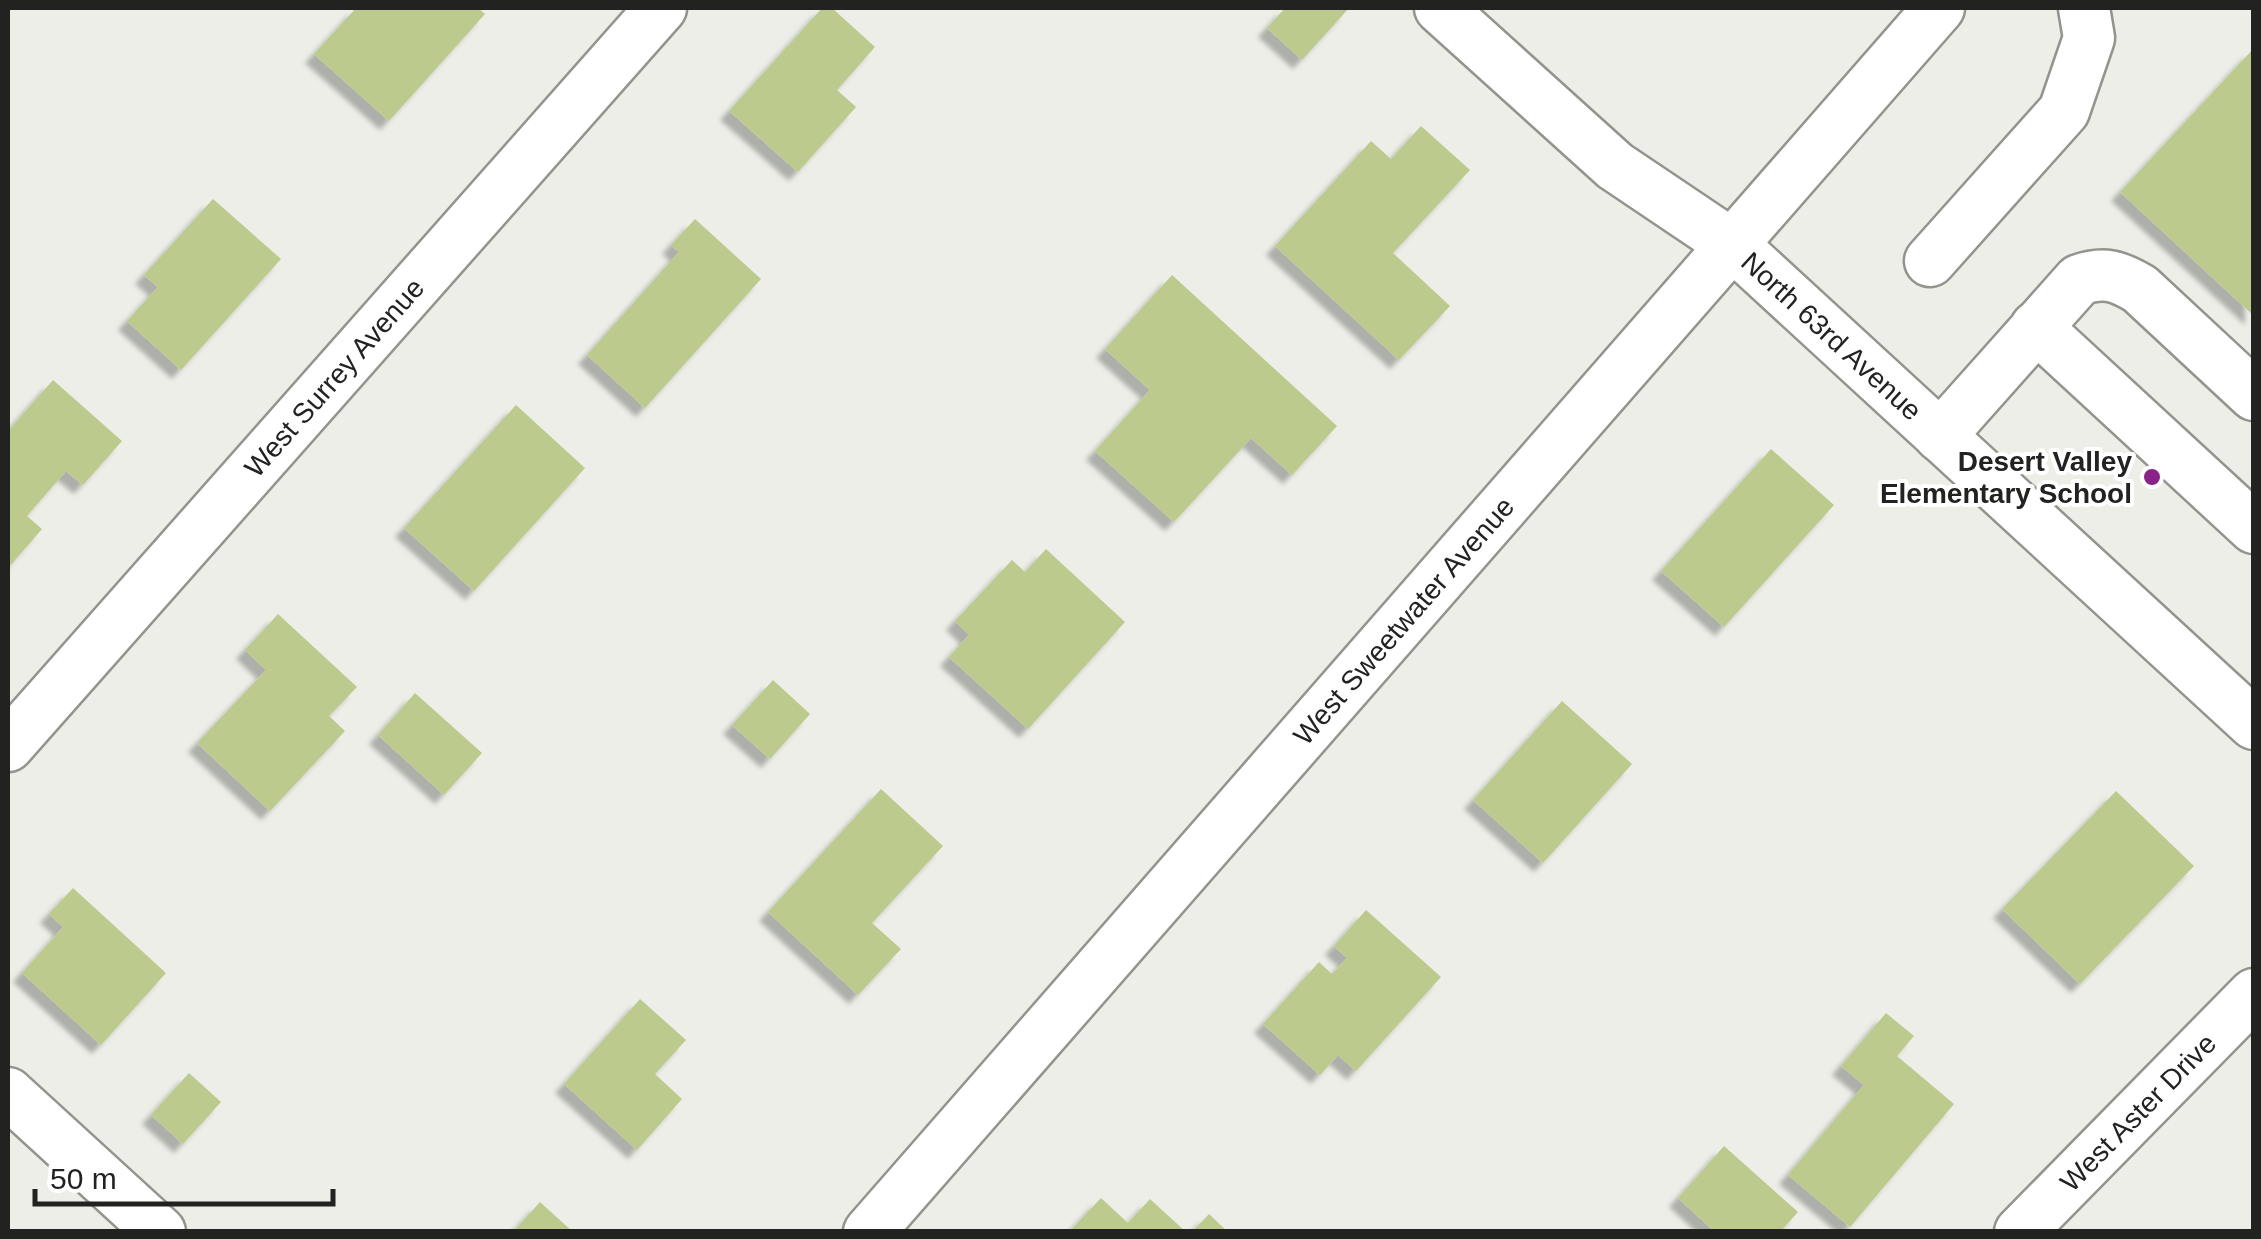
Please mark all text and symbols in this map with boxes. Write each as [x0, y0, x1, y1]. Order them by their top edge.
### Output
street label: North 63rd Avenue [1735, 246, 1928, 427]
street label: West Surrey Avenue [239, 272, 430, 483]
place label: Desert Valley Elementary School [1880, 446, 2132, 509]
marker: Desert Valley Elementary School [2141, 466, 2163, 488]
street label: West Sweetwater Avenue [1287, 491, 1520, 751]
street label: West Aster Drive [2054, 1028, 2222, 1198]
scale bar [35, 1144, 332, 1206]
text: 50 m [50, 1162, 117, 1195]

